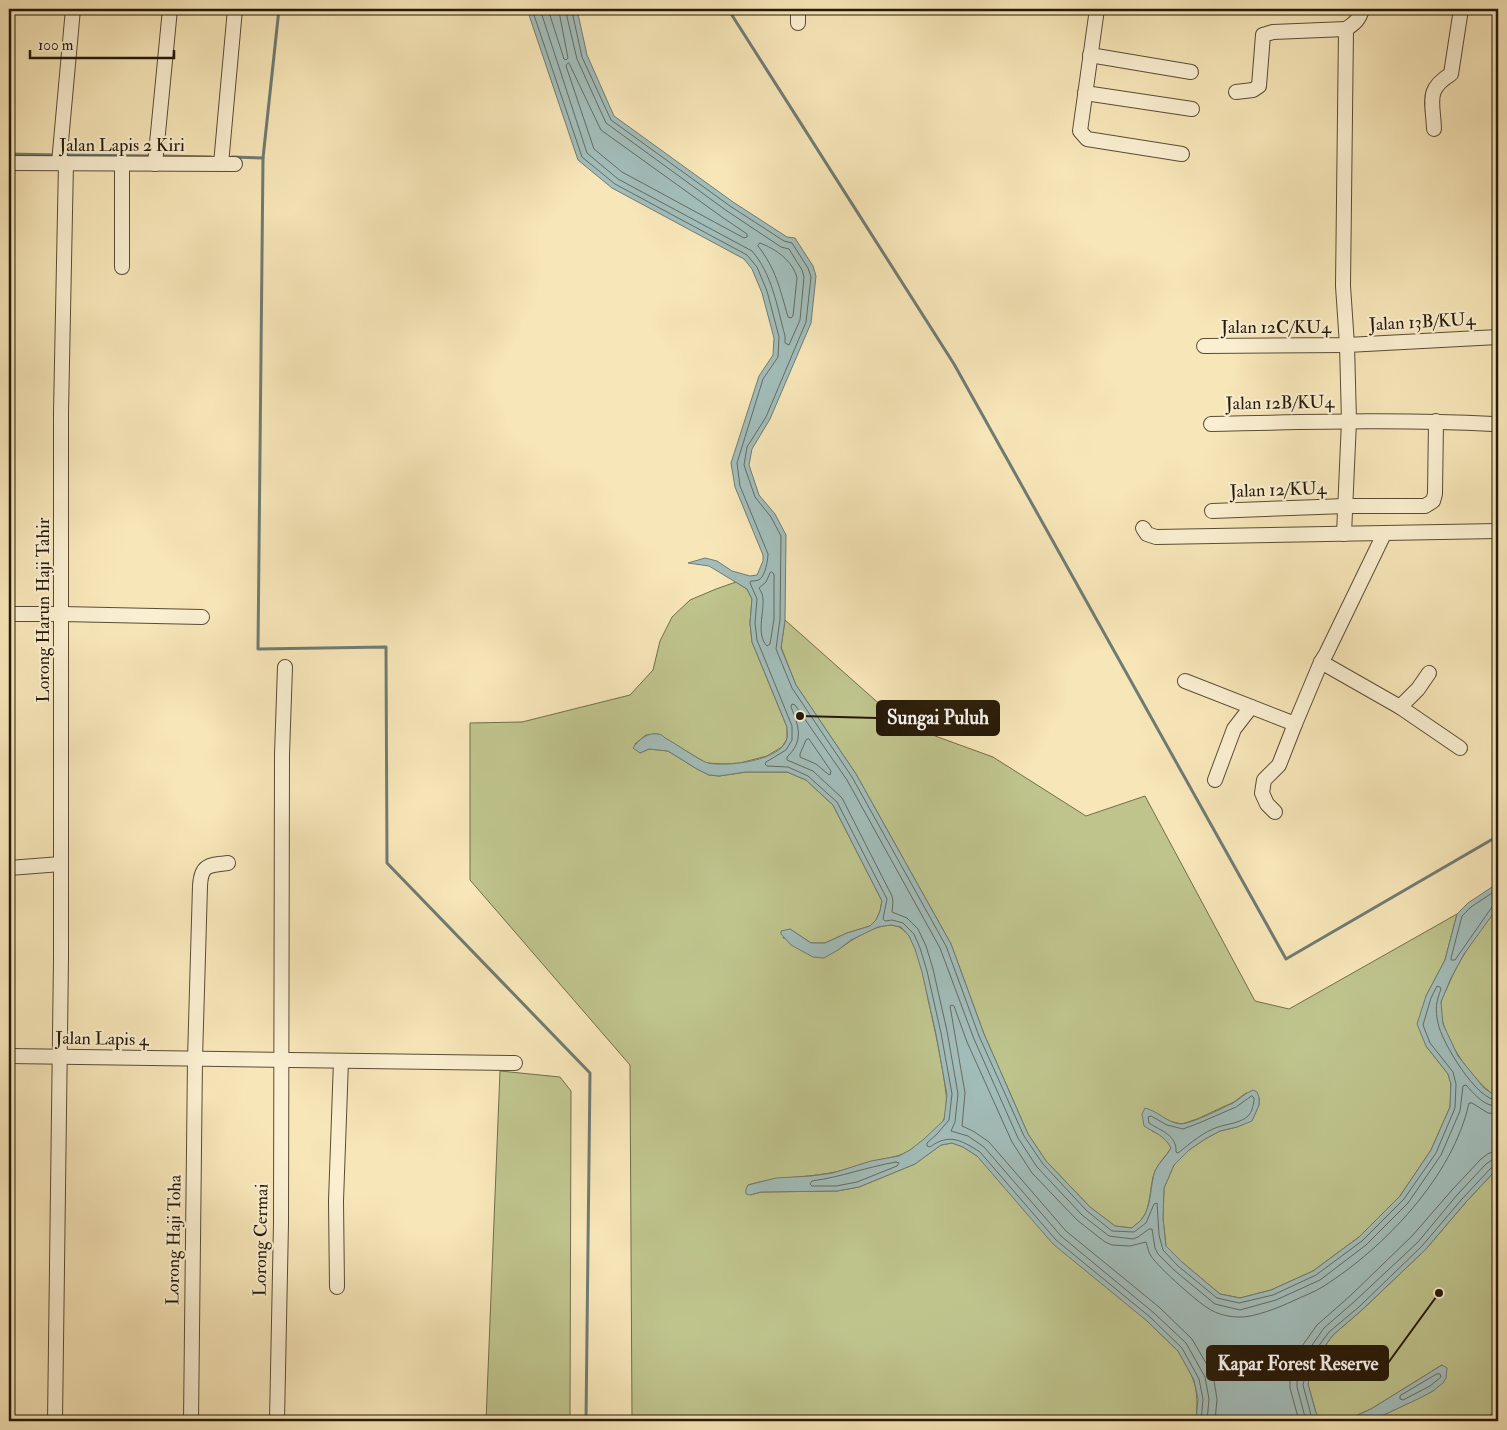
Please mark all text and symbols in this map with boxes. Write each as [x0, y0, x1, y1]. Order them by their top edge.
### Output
scale bar [30, 28, 174, 60]
text: 100 m [38, 36, 74, 55]
street label: Jalan Lapis 2 Kiri [58, 134, 185, 157]
street label: Jalan 13B/KU4 [1367, 308, 1477, 336]
street label: Jalan 12C/KU4 [1220, 316, 1332, 339]
street label: Jalan 12B/KU4 [1225, 391, 1336, 415]
street label: Jalan 12/KU4 [1228, 477, 1328, 503]
street label: Lorong Harun Haji Tahir [32, 517, 55, 702]
callout: Sungai Puluh [877, 701, 999, 735]
text: Sungai Puluh [887, 706, 989, 731]
street label: Jalan Lapis 4 [54, 1027, 150, 1051]
street label: Lorong Haji Toha [161, 1174, 187, 1305]
street label: Lorong Cermai [249, 1183, 273, 1296]
callout: Kapar Forest Reserve [1207, 1346, 1388, 1380]
text: Kapar Forest Reserve [1218, 1352, 1379, 1377]

